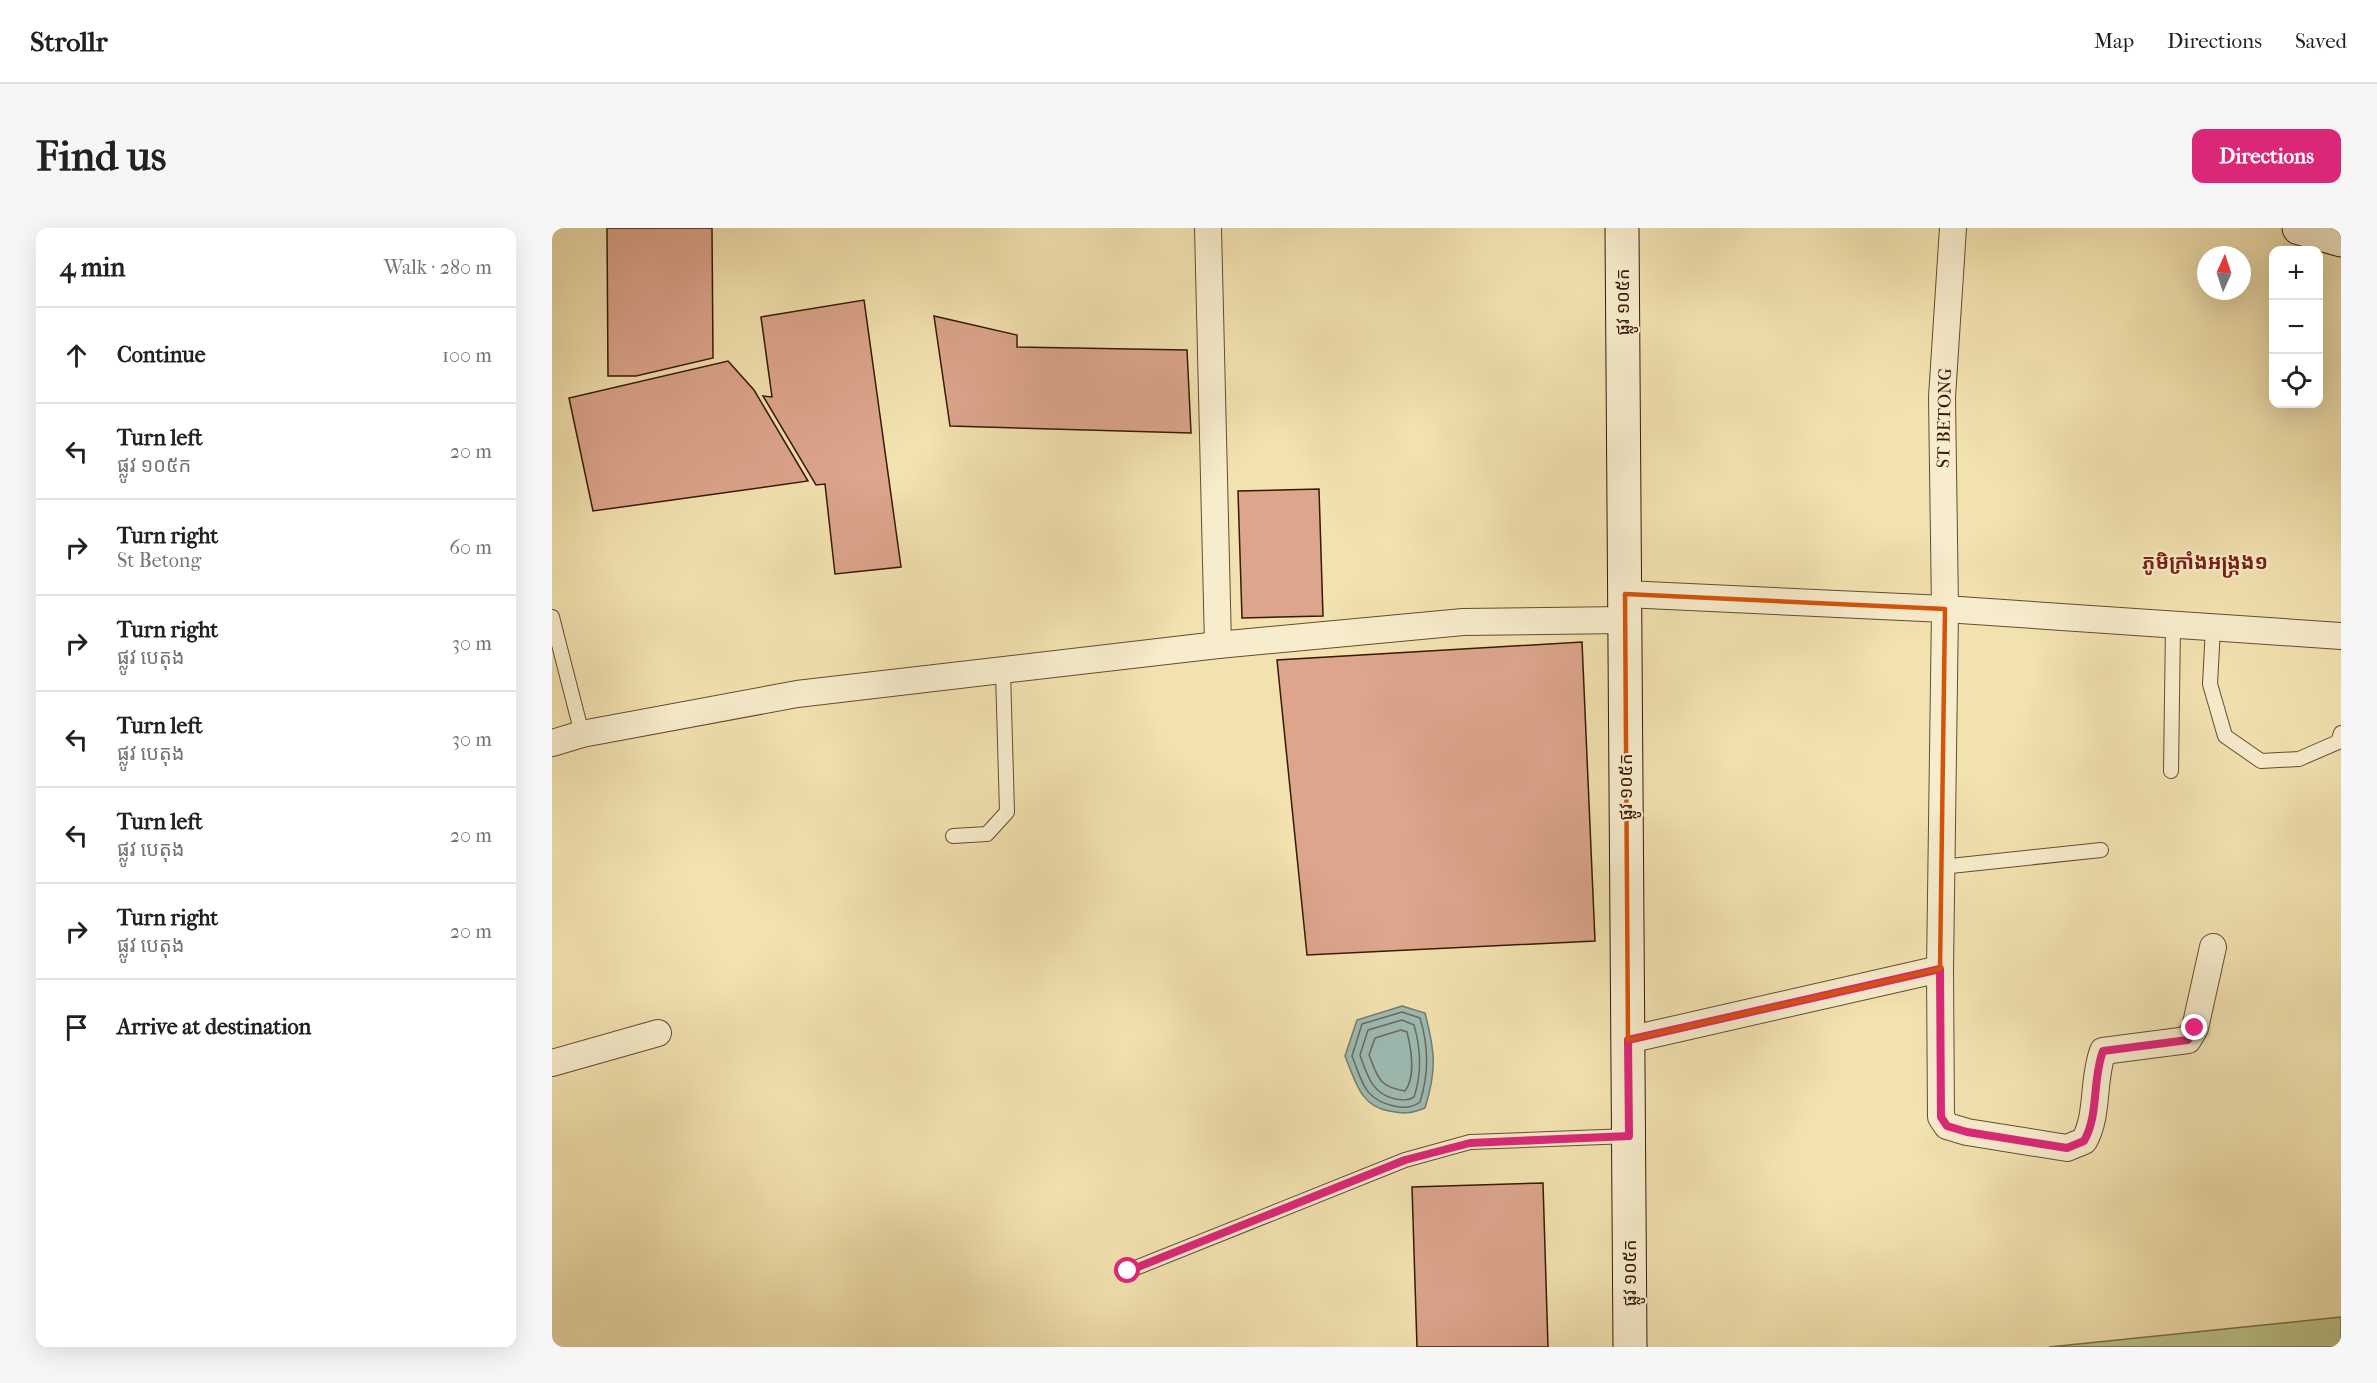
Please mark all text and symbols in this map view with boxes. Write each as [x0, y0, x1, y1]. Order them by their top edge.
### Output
text: Strollr [30, 25, 108, 58]
text: Map [2094, 29, 2134, 53]
text: Directions [2167, 29, 2262, 53]
text: Saved [2295, 29, 2347, 53]
button: Directions [2192, 129, 2341, 183]
text: Find us [36, 132, 166, 181]
north arrow [2197, 246, 2251, 300]
map controls [2269, 246, 2323, 408]
button: + [2269, 246, 2323, 300]
text: 4 min [60, 252, 125, 283]
text: Walk · 280 m [384, 256, 492, 279]
street label: ផ្លូវ ១០៥ក [1613, 269, 1639, 335]
button: − [2269, 300, 2323, 354]
icon: ahead [60, 339, 93, 372]
text: Continue [117, 342, 206, 368]
text: 100 m [442, 344, 492, 367]
button: locate [2269, 354, 2323, 408]
street label: ST BETONG [1933, 367, 1956, 468]
text: Turn left [117, 425, 203, 451]
icon: left [60, 435, 93, 468]
text: 20 m [450, 440, 492, 463]
text: ផ្លូវ ១០៥ក [117, 454, 191, 477]
text: Turn right [117, 523, 218, 549]
icon: right [60, 531, 93, 564]
text: 60 m [449, 536, 492, 559]
text: St Betong [117, 549, 201, 572]
district label: ភូមិក្រាំងអង្រ្កង១ [2142, 551, 2268, 578]
text: Turn right [117, 617, 218, 643]
icon: right [60, 627, 93, 660]
text: 30 m [452, 632, 492, 655]
text: ផ្លូវ បេតុង [117, 646, 184, 669]
text: Turn left [117, 713, 203, 739]
icon: left [60, 723, 93, 756]
text: 30 m [452, 728, 492, 751]
text: ផ្លូវ បេតុង [117, 742, 184, 765]
street label: ផ្លូវ ១០៥ក [1616, 754, 1642, 820]
text: Turn left [117, 809, 203, 835]
icon: left [60, 819, 93, 852]
text: 20 m [450, 824, 492, 847]
text: ផ្លូវ បេតុង [117, 838, 184, 861]
text: Turn right [117, 905, 218, 931]
icon: right [60, 915, 93, 948]
text: 20 m [450, 920, 492, 943]
text: ផ្លូវ បេតុង [117, 934, 184, 957]
icon: arrive [60, 1011, 93, 1044]
text: Arrive at destination [117, 1014, 311, 1040]
route end [2181, 1014, 2207, 1040]
street label: ផ្លូវ ១០៥ក [1620, 1240, 1646, 1306]
route start [1114, 1257, 1140, 1283]

